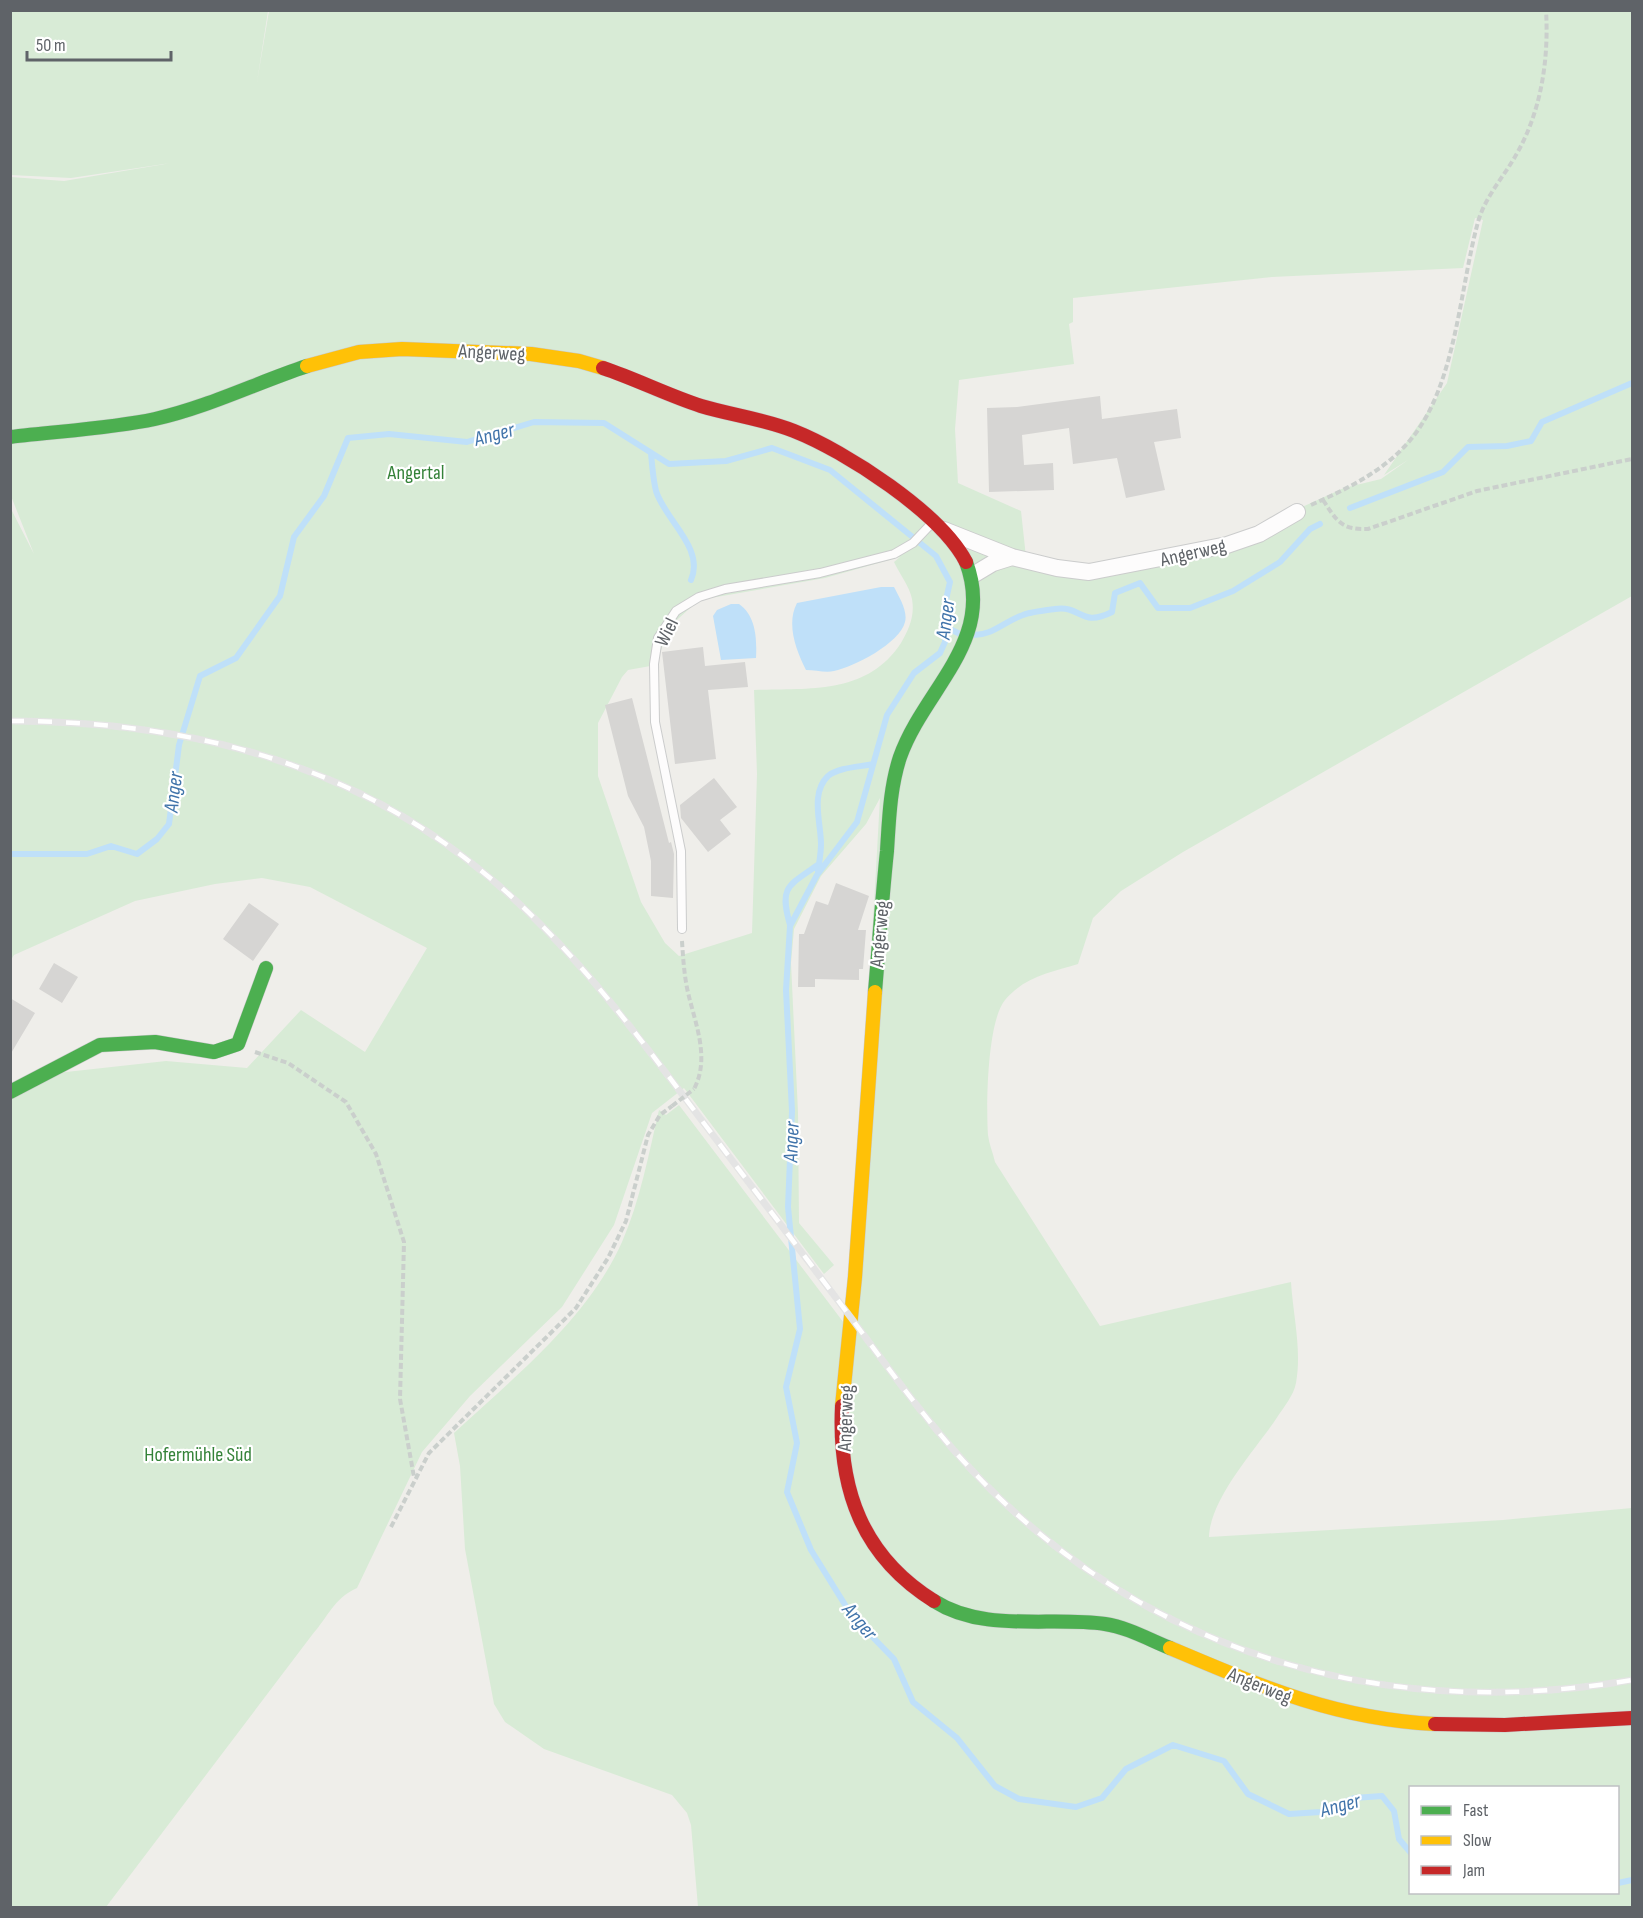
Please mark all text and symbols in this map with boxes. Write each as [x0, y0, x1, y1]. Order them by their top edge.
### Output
scale bar [27, 24, 171, 62]
text: 50 m [36, 35, 66, 56]
street label: Angerweg [457, 339, 526, 367]
water label: Anger [470, 417, 518, 452]
park label: Angertal [387, 461, 444, 485]
street label: Angerweg [1157, 534, 1228, 572]
water label: Anger [930, 596, 961, 642]
street label: Wiel [650, 614, 684, 651]
water label: Anger [158, 769, 189, 815]
street label: Angerweg [865, 900, 895, 969]
water label: Anger [778, 1120, 805, 1164]
street label: Angerweg [833, 1384, 859, 1453]
park label: Hofermühle Süd [144, 1443, 252, 1467]
water label: Anger [836, 1597, 883, 1646]
street label: Angerweg [1223, 1662, 1295, 1710]
legend [1409, 1786, 1619, 1894]
water label: Anger [1316, 1788, 1364, 1823]
text: Fast [1463, 1800, 1489, 1821]
text: Slow [1463, 1830, 1492, 1851]
text: Jam [1462, 1860, 1485, 1881]

